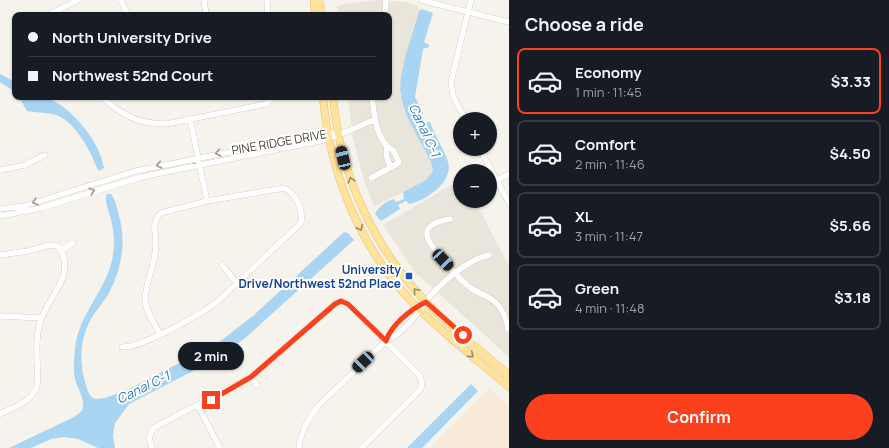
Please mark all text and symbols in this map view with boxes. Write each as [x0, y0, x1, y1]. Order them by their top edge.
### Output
text: Choose a ride [525, 12, 644, 36]
text: North University Drive [52, 27, 212, 48]
text: Economy [575, 62, 642, 83]
icon: car [527, 63, 563, 99]
text: Northwest 52nd Court [52, 65, 213, 86]
text: $3.33 [831, 71, 871, 92]
text: 1 min · 11:45 [575, 83, 642, 101]
water label: Canal C-1 [405, 100, 446, 160]
map controls [453, 112, 497, 208]
button: + [453, 112, 497, 156]
street label: PINE RIDGE DRIVE [230, 125, 328, 159]
text: Comfort [575, 134, 636, 155]
icon: car [527, 135, 563, 171]
text: $4.50 [830, 143, 871, 164]
car [334, 145, 352, 171]
one-way arrow [215, 149, 221, 157]
text: 2 min · 11:46 [575, 155, 645, 173]
one-way arrow [156, 161, 163, 169]
button: − [453, 164, 497, 208]
one-way arrow [347, 177, 356, 184]
one-way arrow [88, 187, 95, 196]
one-way arrow [32, 197, 39, 206]
text: XL [575, 206, 593, 227]
icon: car [527, 207, 563, 243]
text: $5.66 [830, 215, 871, 236]
one-way arrow [355, 224, 363, 231]
text: 3 min · 11:47 [575, 227, 643, 245]
car [430, 247, 456, 273]
place label: University Drive/Northwest 52nd Place [238, 261, 401, 292]
marker: University Drive/Northwest 52nd Place [404, 271, 414, 281]
text: Green [575, 278, 619, 299]
icon: car [527, 279, 563, 315]
text: $3.18 [834, 287, 871, 308]
one-way arrow [414, 289, 421, 296]
text: 4 min · 11:48 [575, 299, 644, 317]
route start [454, 326, 472, 344]
callout: 2 min [178, 342, 244, 370]
text: 2 min [194, 347, 228, 365]
car [350, 349, 376, 375]
one-way arrow [467, 351, 474, 358]
water label: Canal C-1 [113, 366, 173, 408]
route end [202, 391, 220, 409]
button: Confirm [525, 394, 873, 440]

